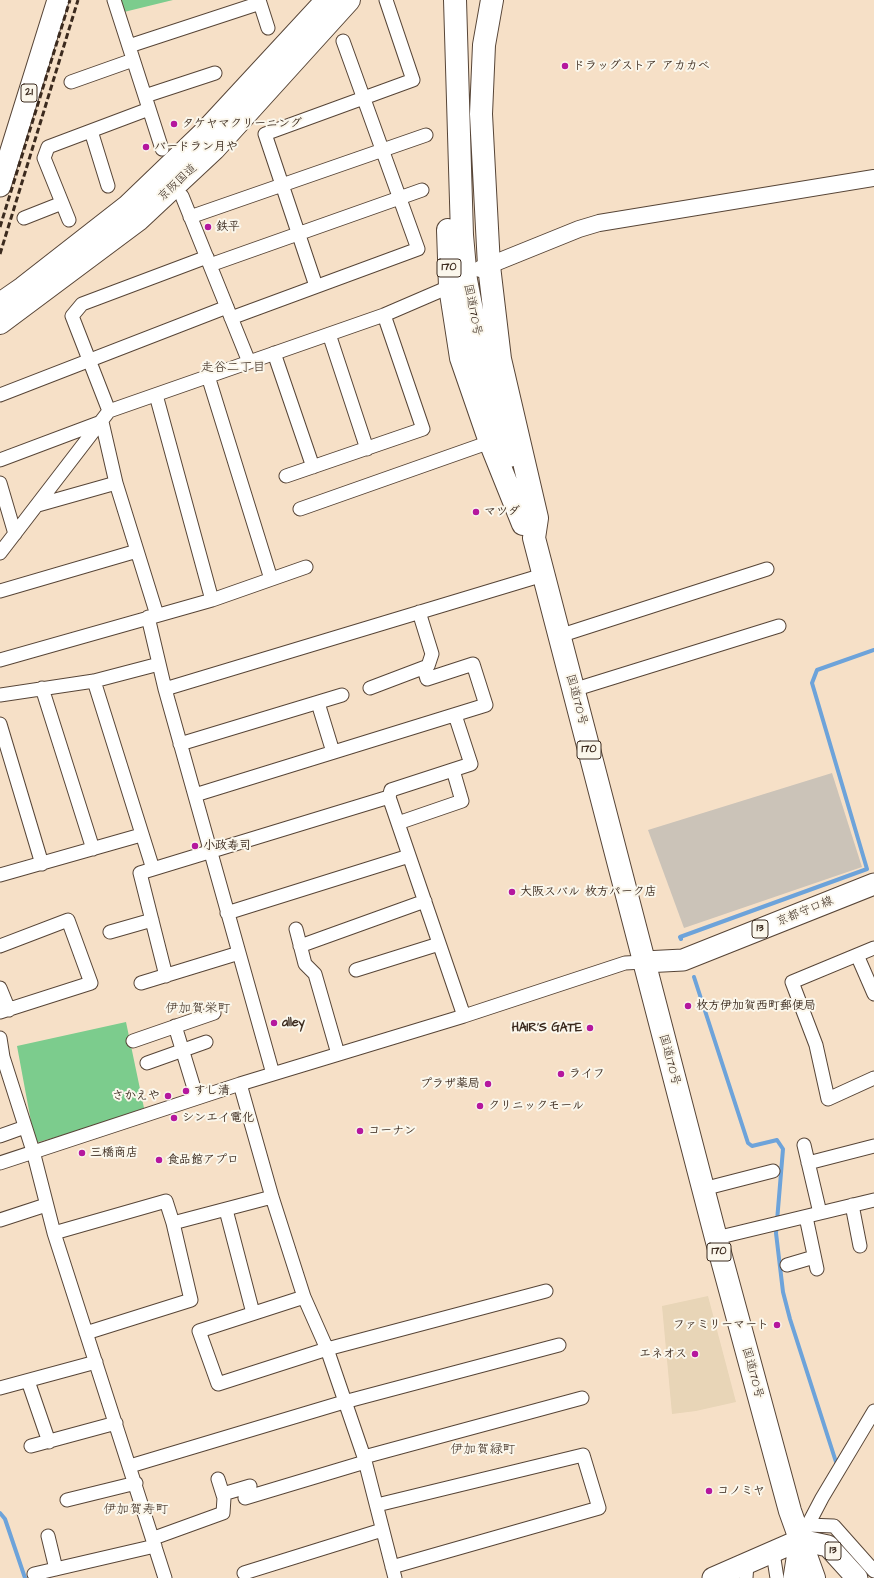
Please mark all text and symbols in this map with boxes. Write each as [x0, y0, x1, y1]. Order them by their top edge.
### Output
place label: ドラッグストア アカカベ [573, 59, 710, 73]
marker: ドラッグストア アカカベ [560, 61, 570, 71]
road number: 21 [21, 84, 37, 102]
place label: タケヤマクリーニング [182, 117, 302, 131]
marker: タケヤマクリーニング [169, 119, 179, 129]
place label: バードラン月や [154, 140, 238, 154]
marker: バードラン月や [141, 142, 151, 152]
street label: 京阪国道 [156, 161, 200, 205]
place label: 鉄平 [216, 220, 240, 234]
marker: 鉄平 [203, 222, 213, 232]
road number: 170 [437, 259, 461, 277]
street label: 国道170号 [460, 283, 484, 337]
district label: 走谷二丁目 [201, 360, 265, 376]
place label: マツダ [484, 505, 520, 519]
marker: マツダ [471, 507, 481, 517]
street label: 国道170号 [562, 673, 590, 727]
road number: 170 [577, 741, 601, 759]
place label: 小政寿司 [203, 839, 251, 853]
marker: 小政寿司 [190, 841, 200, 851]
place label: 大阪スバル 枚方パーク店 [520, 885, 657, 899]
marker: 大阪スバル 枚方パーク店 [507, 887, 517, 897]
street label: 京都守口線 [774, 894, 836, 930]
road number: 13 [752, 920, 768, 938]
place label: 枚方伊加賀西町郵便局 [696, 999, 816, 1013]
district label: 伊加賀栄町 [166, 1001, 230, 1017]
marker: 枚方伊加賀西町郵便局 [683, 1001, 693, 1011]
place label: alley [282, 1016, 305, 1030]
marker: alley [269, 1018, 279, 1028]
place label: HAIR’S GATE [512, 1021, 582, 1035]
marker: HAIR’S GATE [585, 1023, 595, 1033]
street label: 国道170号 [655, 1033, 683, 1087]
place label: ライフ [569, 1067, 605, 1081]
marker: ライフ [556, 1069, 566, 1079]
place label: プラザ薬局 [420, 1077, 480, 1091]
marker: プラザ薬局 [483, 1079, 493, 1089]
place label: すし清 [194, 1084, 230, 1098]
marker: すし清 [181, 1086, 191, 1096]
place label: さかえや [112, 1089, 160, 1103]
marker: さかえや [163, 1091, 173, 1101]
place label: クリニックモール [488, 1099, 584, 1113]
marker: クリニックモール [475, 1101, 485, 1111]
place label: シンエイ電化 [182, 1111, 254, 1125]
marker: シンエイ電化 [169, 1113, 179, 1123]
place label: コーナン [368, 1124, 416, 1138]
marker: コーナン [355, 1126, 365, 1136]
place label: 三橋商店 [90, 1146, 138, 1160]
marker: 三橋商店 [77, 1148, 87, 1158]
place label: 食品館アプロ [167, 1153, 239, 1167]
marker: 食品館アプロ [154, 1155, 164, 1165]
road number: 170 [707, 1243, 731, 1261]
place label: ファミリーマート [673, 1318, 769, 1332]
marker: ファミリーマート [772, 1320, 782, 1330]
street label: 国道170号 [738, 1346, 766, 1400]
place label: エネオス [639, 1347, 687, 1361]
marker: エネオス [690, 1349, 700, 1359]
district label: 伊加賀緑町 [451, 1442, 515, 1458]
place label: コノミヤ [717, 1484, 765, 1498]
marker: コノミヤ [704, 1486, 714, 1496]
district label: 伊加賀寿町 [104, 1502, 168, 1518]
road number: 13 [825, 1542, 841, 1560]

